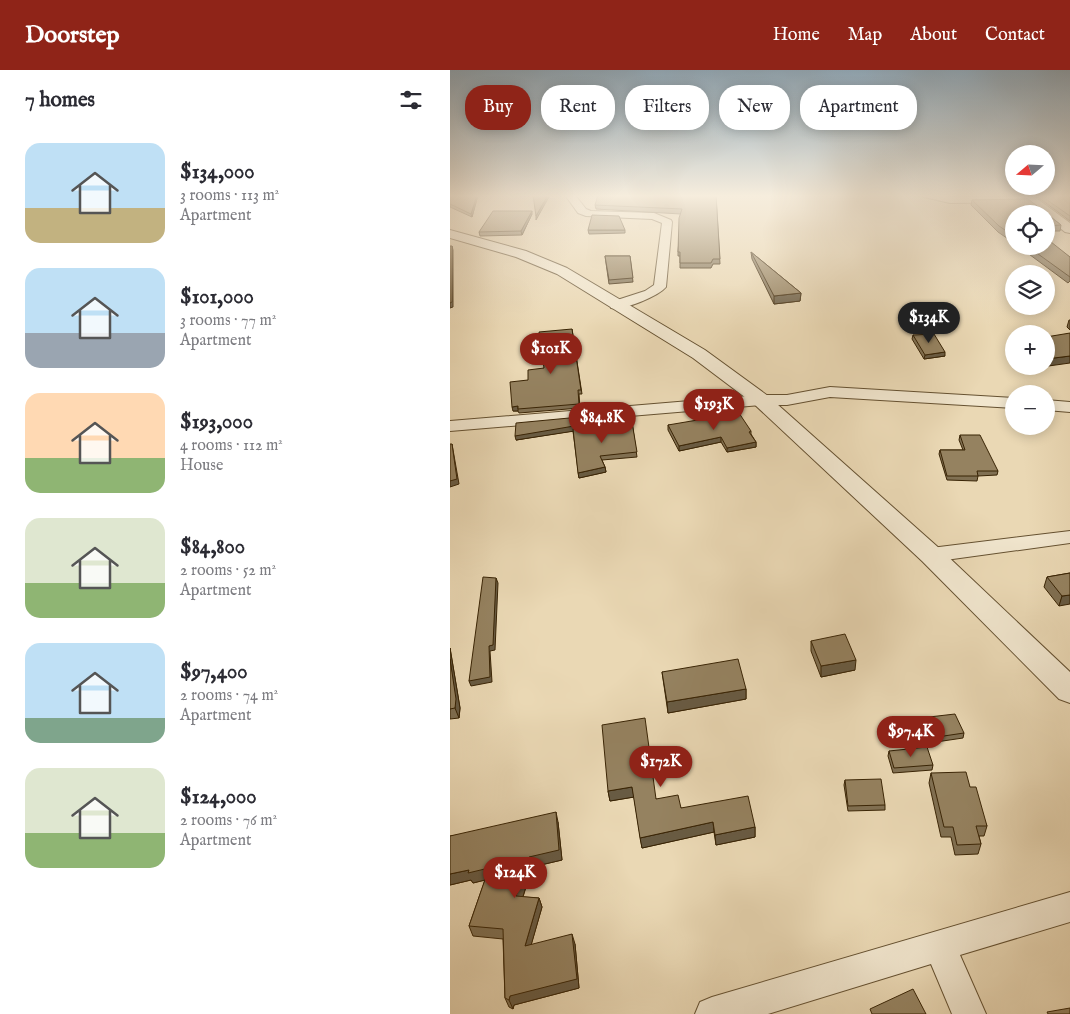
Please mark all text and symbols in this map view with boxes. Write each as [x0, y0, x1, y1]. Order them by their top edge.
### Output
text: Doorstep [25, 20, 120, 51]
text: Home [773, 24, 820, 47]
text: Map [848, 24, 882, 47]
text: About [910, 24, 957, 47]
text: Contact [985, 24, 1045, 47]
chip: Buy [465, 85, 531, 130]
chip: Rent [541, 85, 615, 130]
chip: Filters [625, 85, 709, 130]
chip: New [719, 85, 790, 130]
chip: Apartment [800, 85, 917, 130]
icon: filters [397, 86, 425, 114]
text: 7 homes [25, 87, 95, 114]
north arrow [1005, 145, 1055, 195]
map controls [1005, 145, 1055, 435]
text: $134,000 [180, 159, 255, 186]
icon: home [65, 163, 125, 223]
text: 3 rooms · 113 m² [180, 186, 279, 206]
button: locate [1005, 205, 1055, 255]
text: Apartment [180, 206, 251, 226]
button: layers [1005, 265, 1055, 315]
text: $101,000 [180, 284, 254, 311]
icon: home [65, 288, 125, 348]
pin: $134K [894, 302, 964, 344]
text: $134K [909, 308, 949, 328]
text: 3 rooms · 77 m² [180, 311, 276, 331]
button: + [1005, 325, 1055, 375]
text: Apartment [180, 331, 251, 351]
pin: $101K [516, 332, 586, 375]
text: $101K [531, 339, 571, 359]
button: − [1005, 385, 1055, 435]
pin: $193K [679, 388, 749, 431]
text: $193K [694, 395, 734, 415]
pin: $84.8K [561, 402, 643, 444]
text: $84.8K [580, 408, 624, 428]
text: $193,000 [180, 409, 253, 436]
icon: home [65, 413, 125, 473]
text: 4 rooms · 112 m² [180, 436, 283, 456]
text: House [180, 456, 223, 476]
text: $84,800 [180, 534, 245, 561]
icon: home [65, 538, 125, 598]
text: 2 rooms · 52 m² [180, 561, 276, 581]
text: Apartment [180, 581, 251, 601]
text: $97,400 [180, 659, 248, 686]
icon: home [65, 663, 125, 723]
text: 2 rooms · 74 m² [180, 686, 278, 706]
text: Apartment [180, 706, 251, 726]
pin: $97.4K [870, 716, 952, 758]
text: $97.4K [888, 722, 934, 742]
pin: $172K [626, 746, 696, 788]
text: $172K [640, 752, 682, 772]
text: $124,000 [180, 784, 257, 811]
icon: home [65, 788, 125, 848]
text: 2 rooms · 76 m² [180, 811, 277, 831]
text: Apartment [180, 831, 251, 851]
pin: $124K [480, 856, 550, 899]
text: $124K [494, 863, 536, 883]

